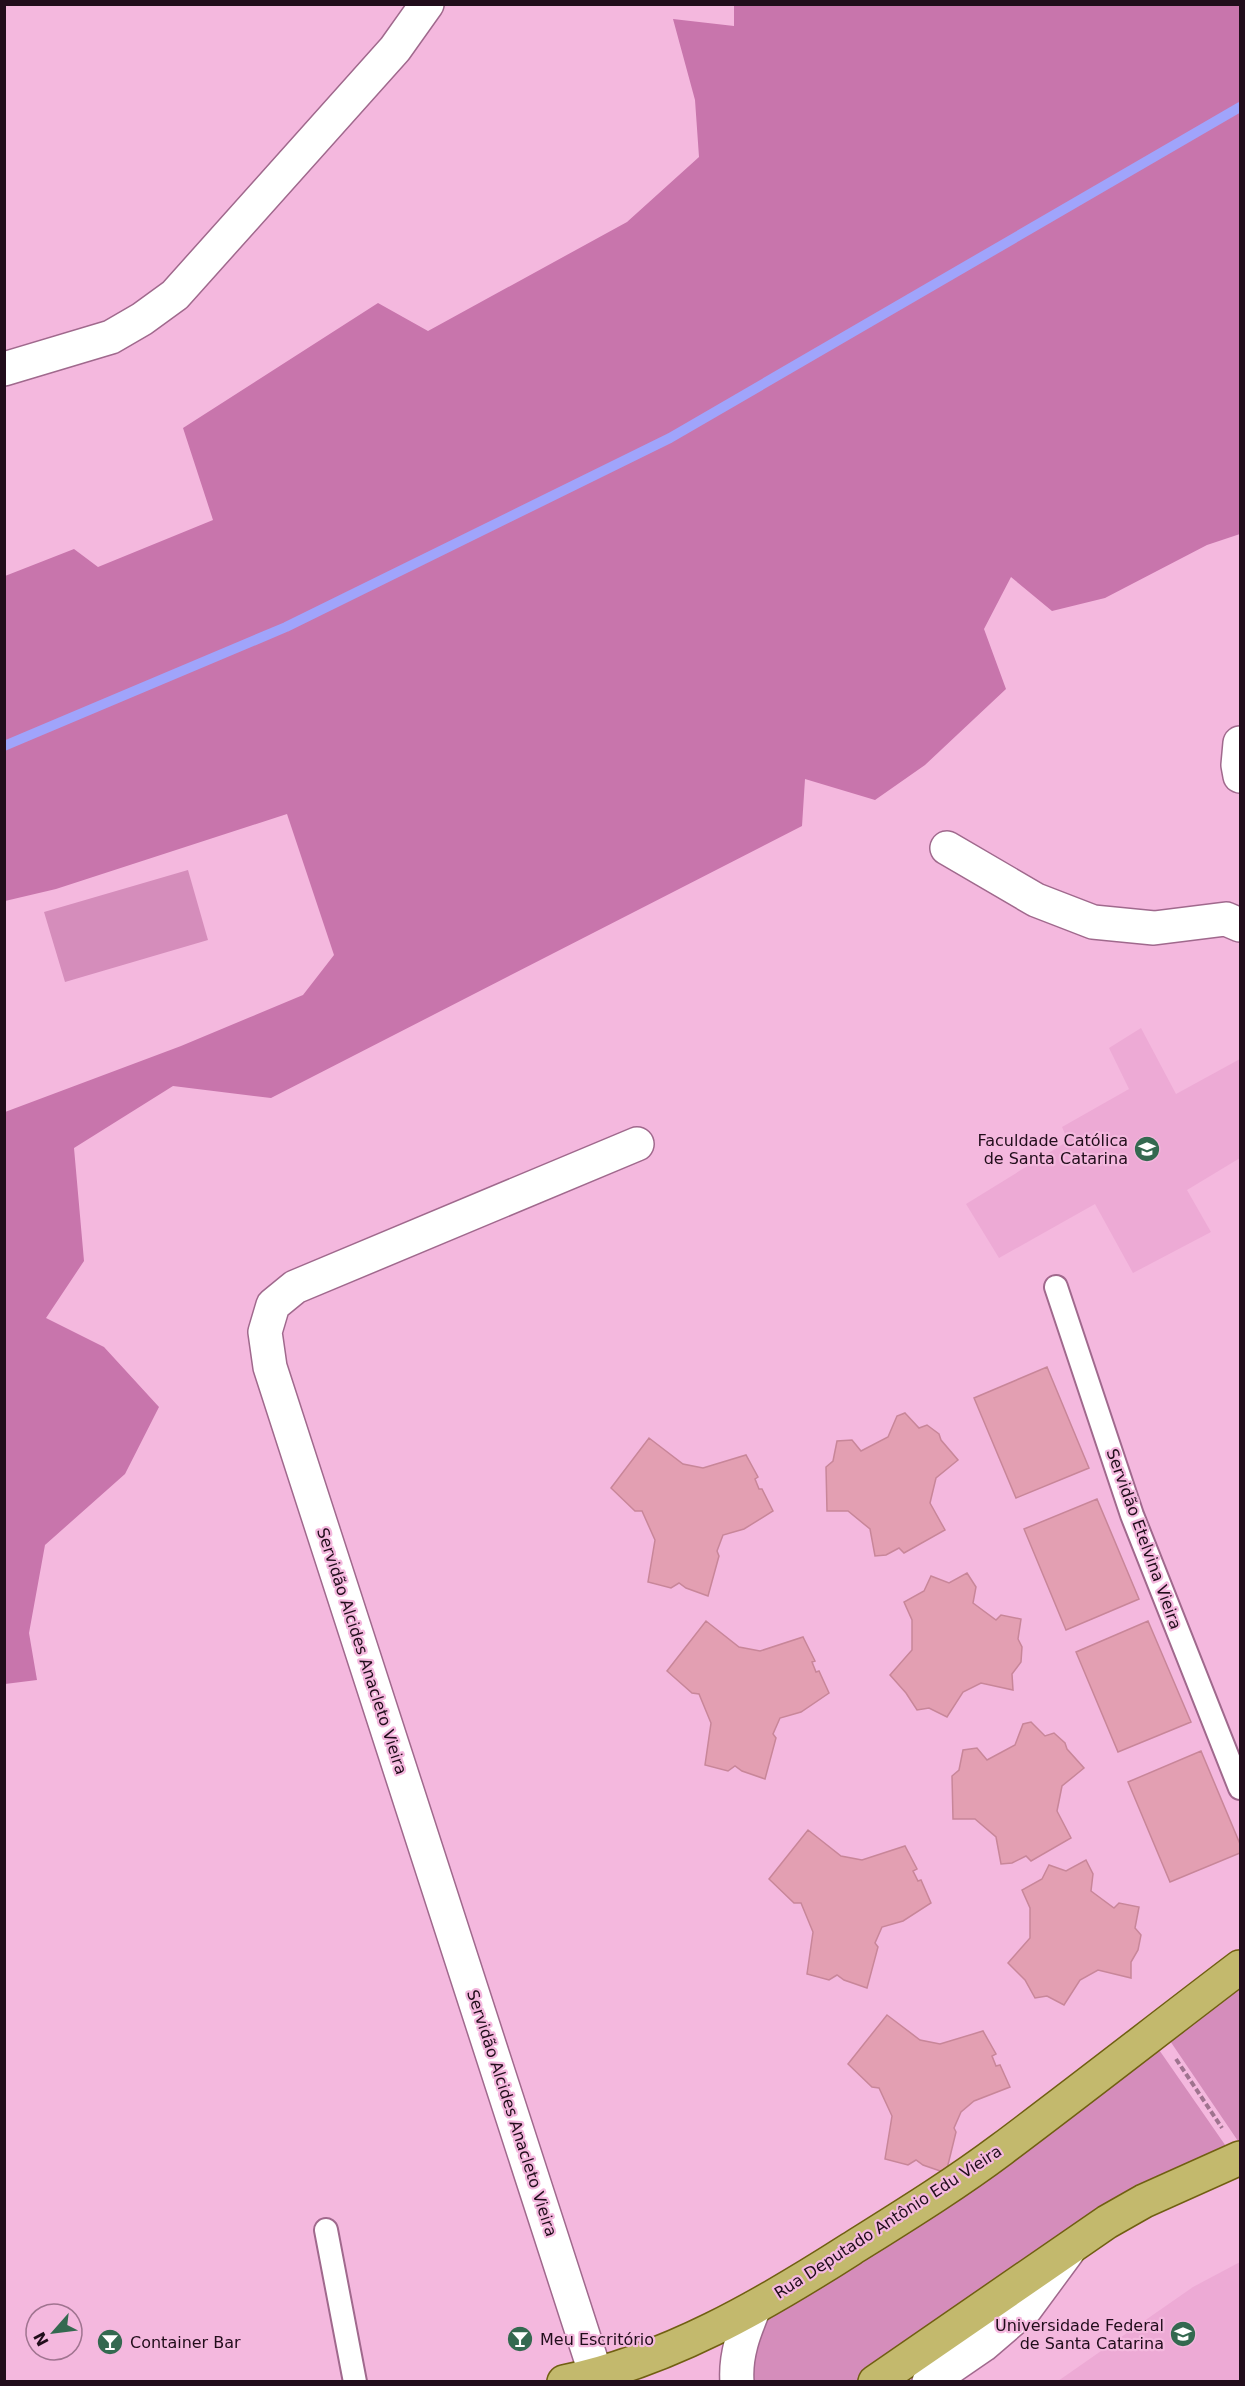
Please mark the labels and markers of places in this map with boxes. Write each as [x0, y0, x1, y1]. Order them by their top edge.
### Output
place label: Faculdade Católica de Santa Catarina [978, 1131, 1128, 1168]
school or university icon: Faculdade Católica de Santa Catarina [1132, 1134, 1162, 1164]
place label: Universidade Federal de Santa Catarina [995, 2316, 1164, 2353]
school or university icon: Universidade Federal de Santa Catarina [1168, 2319, 1198, 2349]
bar icon: Meu Escritório [505, 2324, 535, 2354]
bar icon: Container Bar [95, 2327, 125, 2357]
place label: Meu Escritório [540, 2330, 654, 2349]
place label: Container Bar [130, 2333, 241, 2352]

